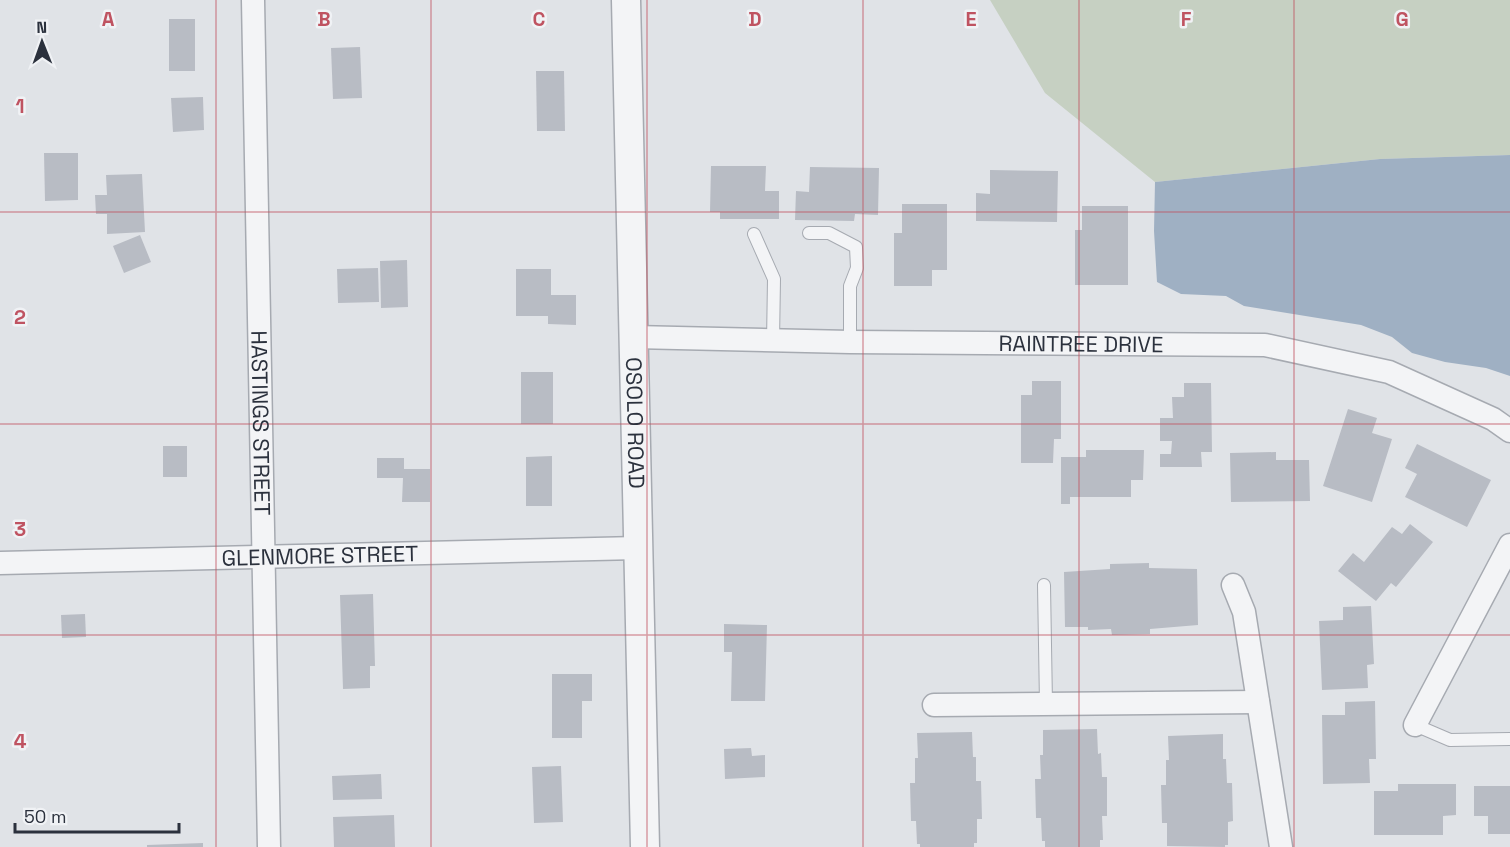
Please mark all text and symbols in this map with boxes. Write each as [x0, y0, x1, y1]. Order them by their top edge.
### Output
text: A [102, 6, 115, 32]
text: B [317, 6, 331, 32]
text: C [533, 6, 546, 32]
text: D [748, 6, 762, 32]
text: E [965, 6, 977, 32]
text: F [1181, 6, 1192, 32]
text: G [1395, 6, 1409, 32]
north arrow [12, 12, 72, 72]
text: N [36, 17, 47, 38]
text: 1 [15, 93, 25, 119]
text: 2 [14, 304, 26, 330]
street label: RAINTREE DRIVE [998, 329, 1163, 358]
street label: HASTINGS STREET [245, 330, 277, 516]
street label: OSOLO ROAD [620, 357, 651, 489]
text: 3 [14, 516, 26, 542]
street label: GLENMORE STREET [221, 539, 419, 572]
text: 4 [14, 728, 27, 754]
scale bar [15, 796, 178, 834]
text: 50 m [24, 805, 66, 828]

